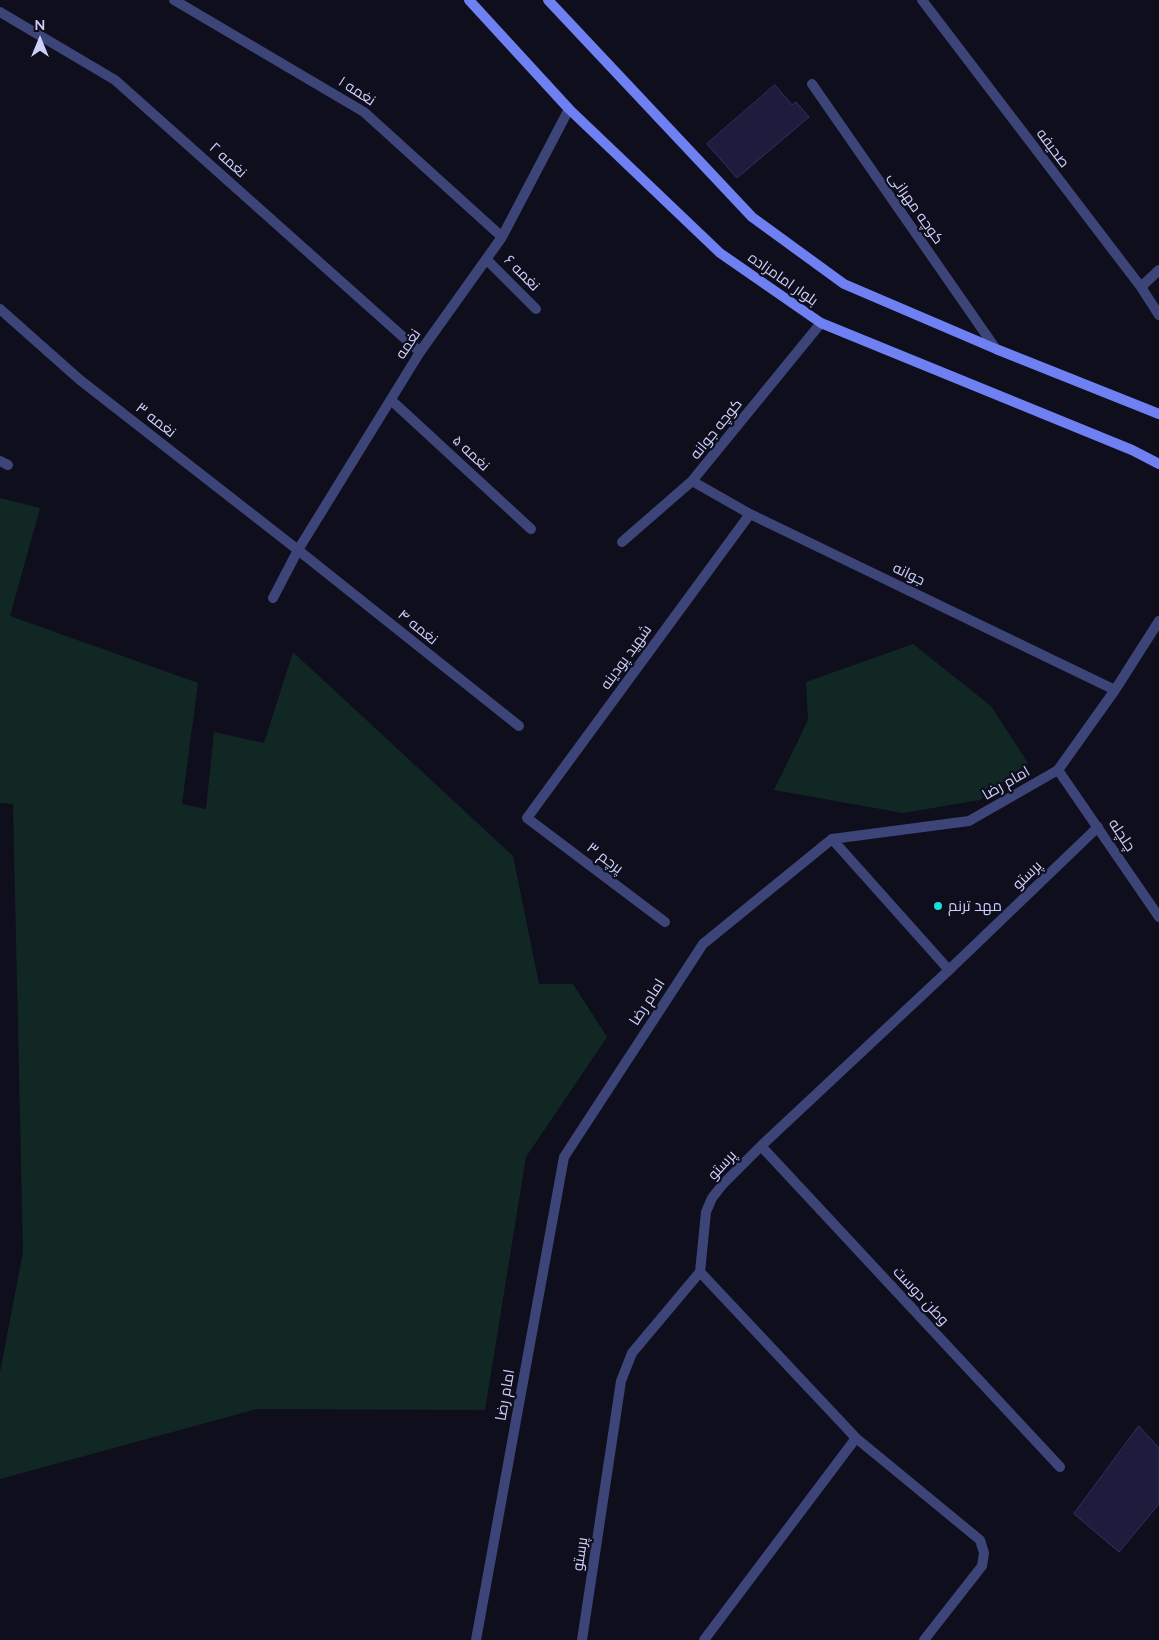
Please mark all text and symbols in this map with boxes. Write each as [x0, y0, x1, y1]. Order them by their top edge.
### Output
north arrow [15, 15, 65, 65]
text: N [35, 16, 45, 33]
street label: نغمه ۱ [335, 72, 379, 110]
street label: صحیفه [1033, 125, 1073, 171]
street label: نغمه ۲ [206, 139, 250, 181]
street label: کوچه مهرانی [884, 168, 948, 248]
street label: بلوار امامزاده [745, 248, 821, 310]
street label: نغمه ۶ [500, 251, 544, 295]
street label: نغمه [391, 326, 425, 362]
street label: کوچه جوانه [686, 395, 746, 463]
street label: نغمه ۳ [132, 399, 180, 441]
street label: نغمه ۵ [449, 431, 493, 475]
street label: جوانه [890, 559, 928, 589]
street label: نغمه ۴ [394, 605, 442, 649]
street label: شهید پودینه [597, 621, 655, 693]
street label: امام رضا [979, 762, 1033, 804]
street label: چلچله [1105, 815, 1139, 855]
street label: پرچم ۳ [583, 839, 627, 877]
street label: پرستو [1009, 857, 1045, 893]
place label: مهد ترنم [948, 897, 1002, 915]
marker: مهد ترنم [932, 900, 944, 912]
street label: امام رضا [625, 975, 669, 1029]
street label: پرستو [704, 1146, 740, 1184]
street label: وطن دوست [889, 1263, 953, 1329]
street label: امام رضا [492, 1368, 518, 1422]
street label: پرستو [568, 1536, 592, 1572]

